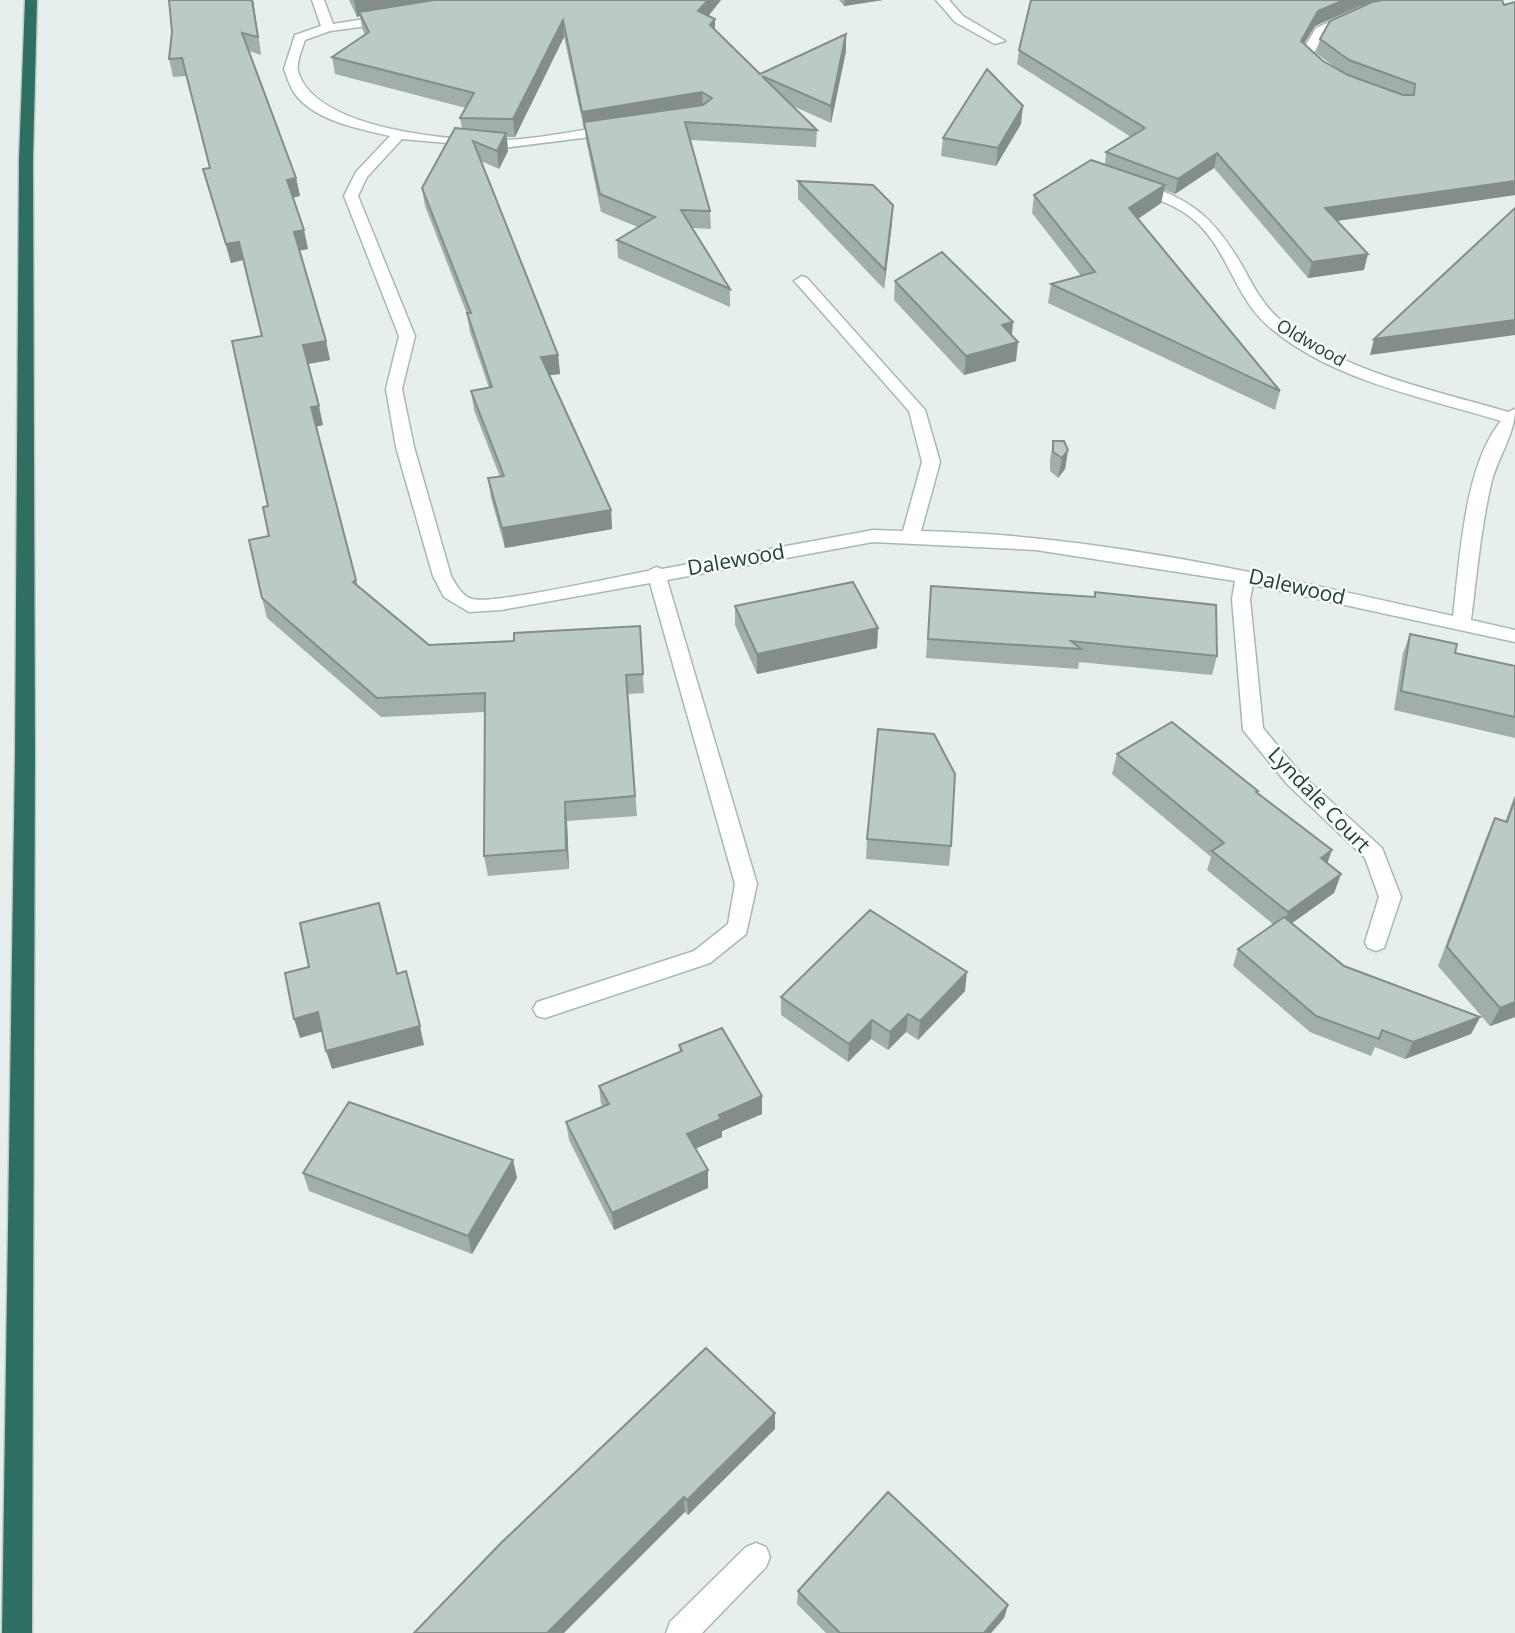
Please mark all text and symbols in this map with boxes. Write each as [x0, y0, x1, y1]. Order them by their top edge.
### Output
street label: Oldwood [1273, 313, 1350, 372]
street label: Dalewood [685, 537, 787, 581]
street label: Dalewood [1246, 561, 1348, 611]
street label: Lyndale Court [1262, 741, 1377, 858]

